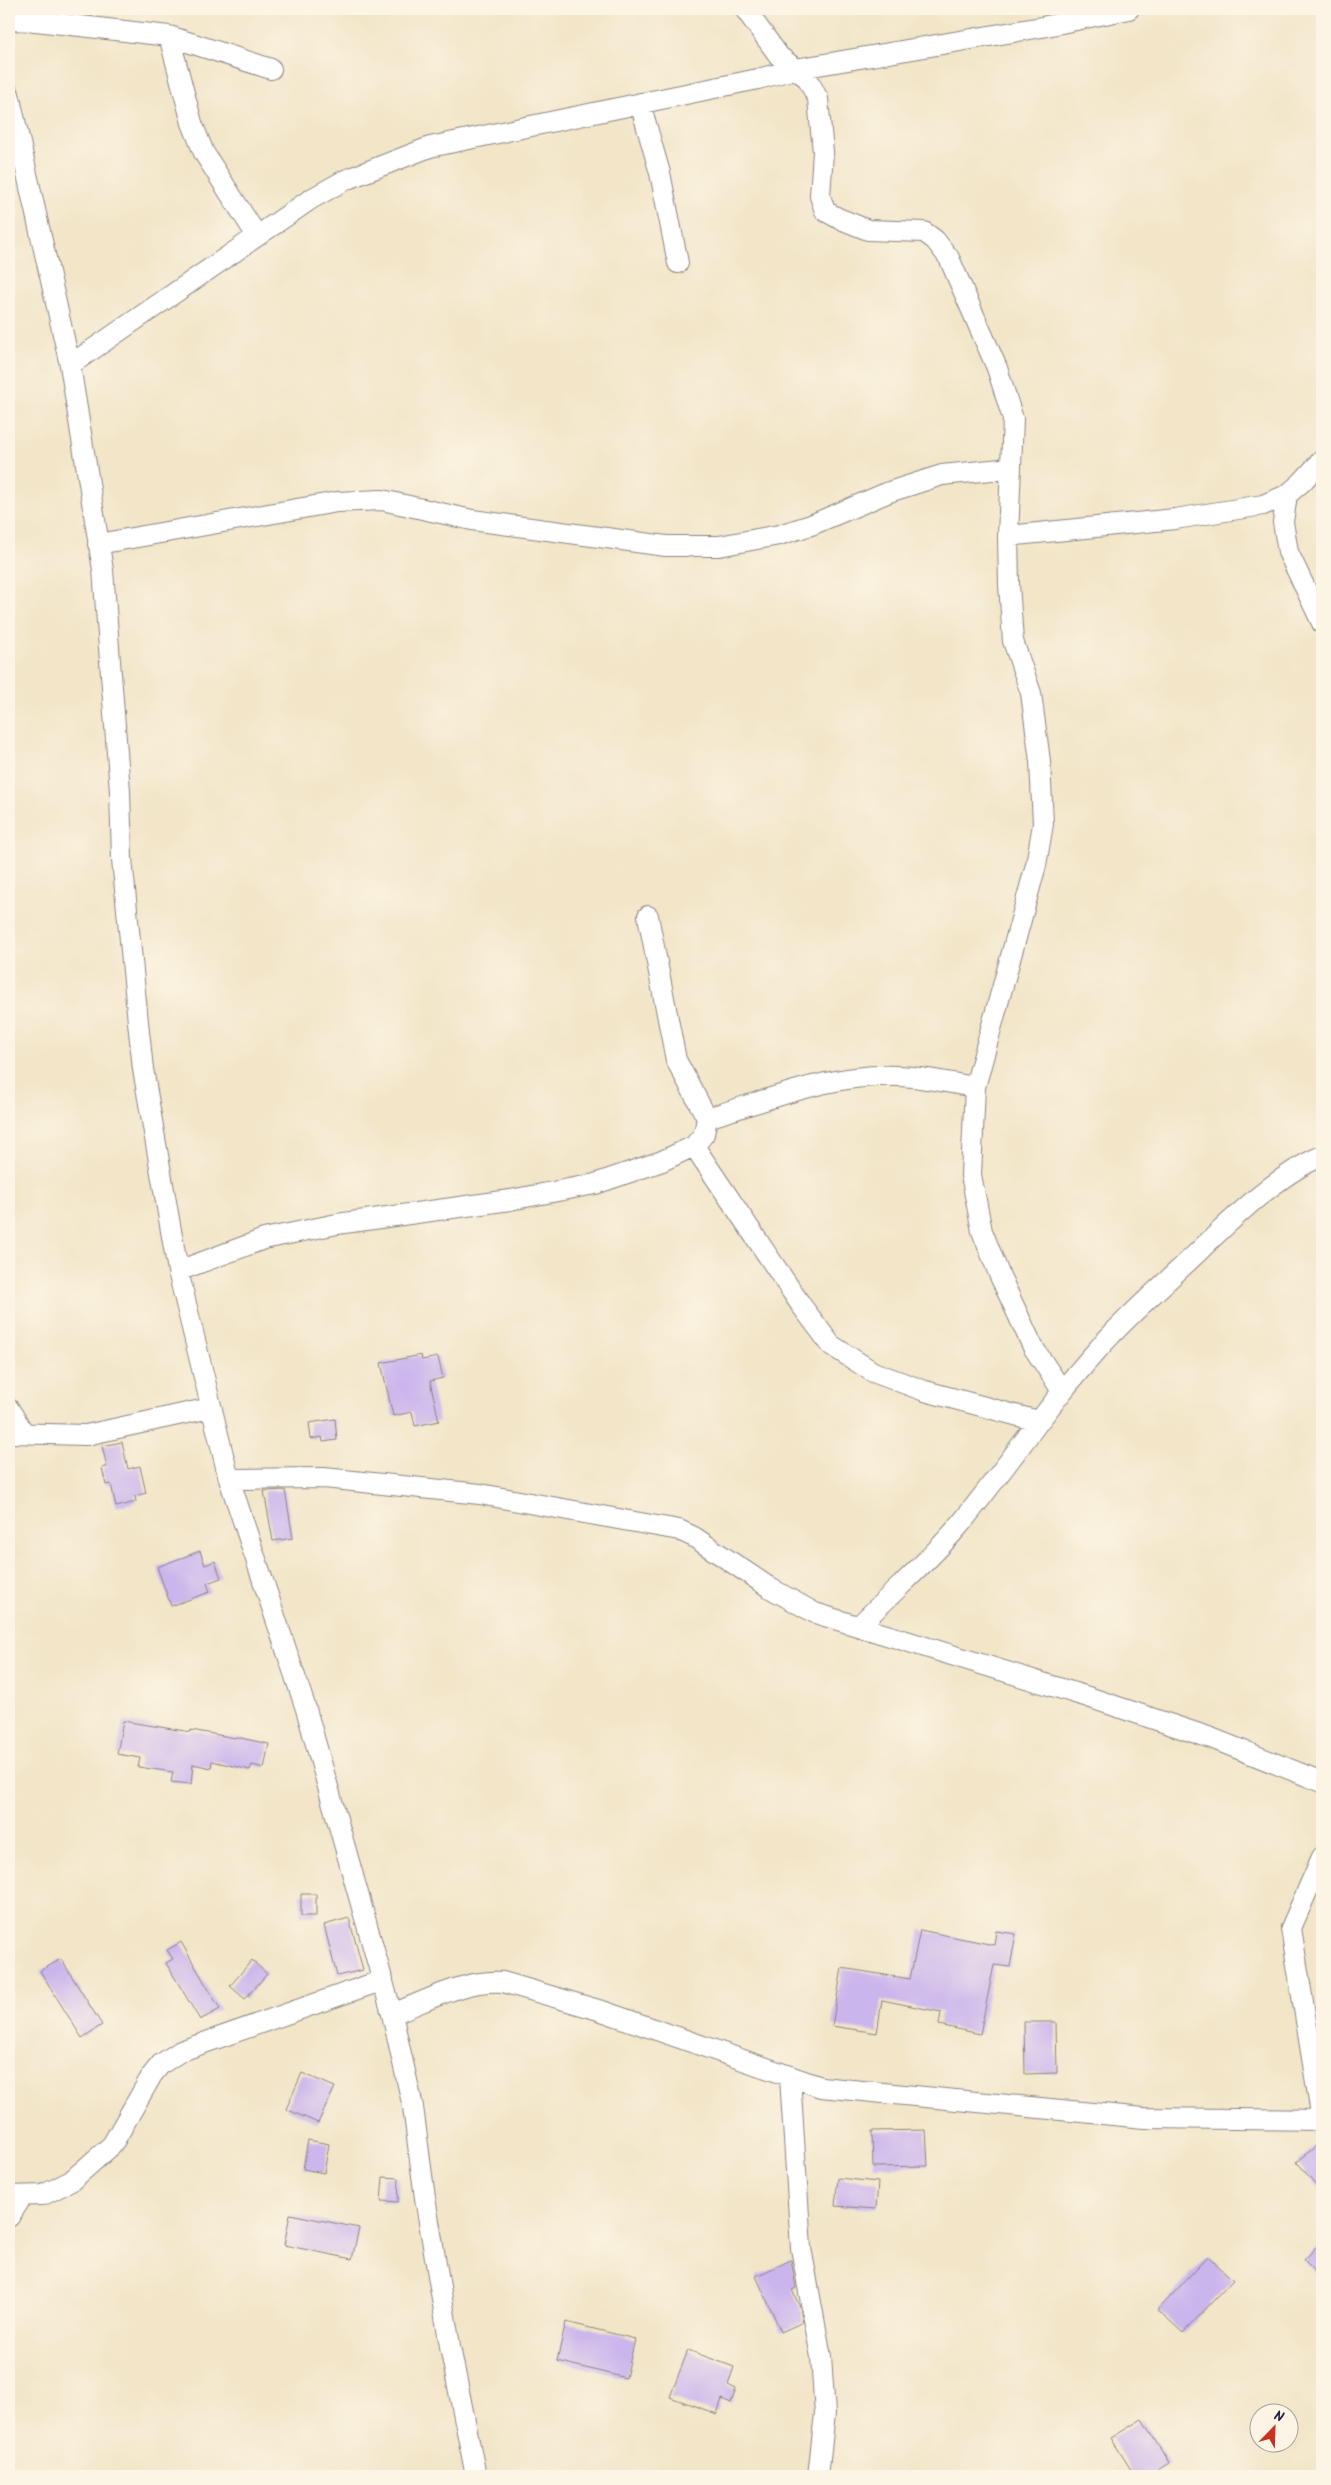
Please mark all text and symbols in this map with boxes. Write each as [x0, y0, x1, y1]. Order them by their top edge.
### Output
north arrow [1248, 2402, 1298, 2452]
text: N [1270, 2405, 1287, 2429]

